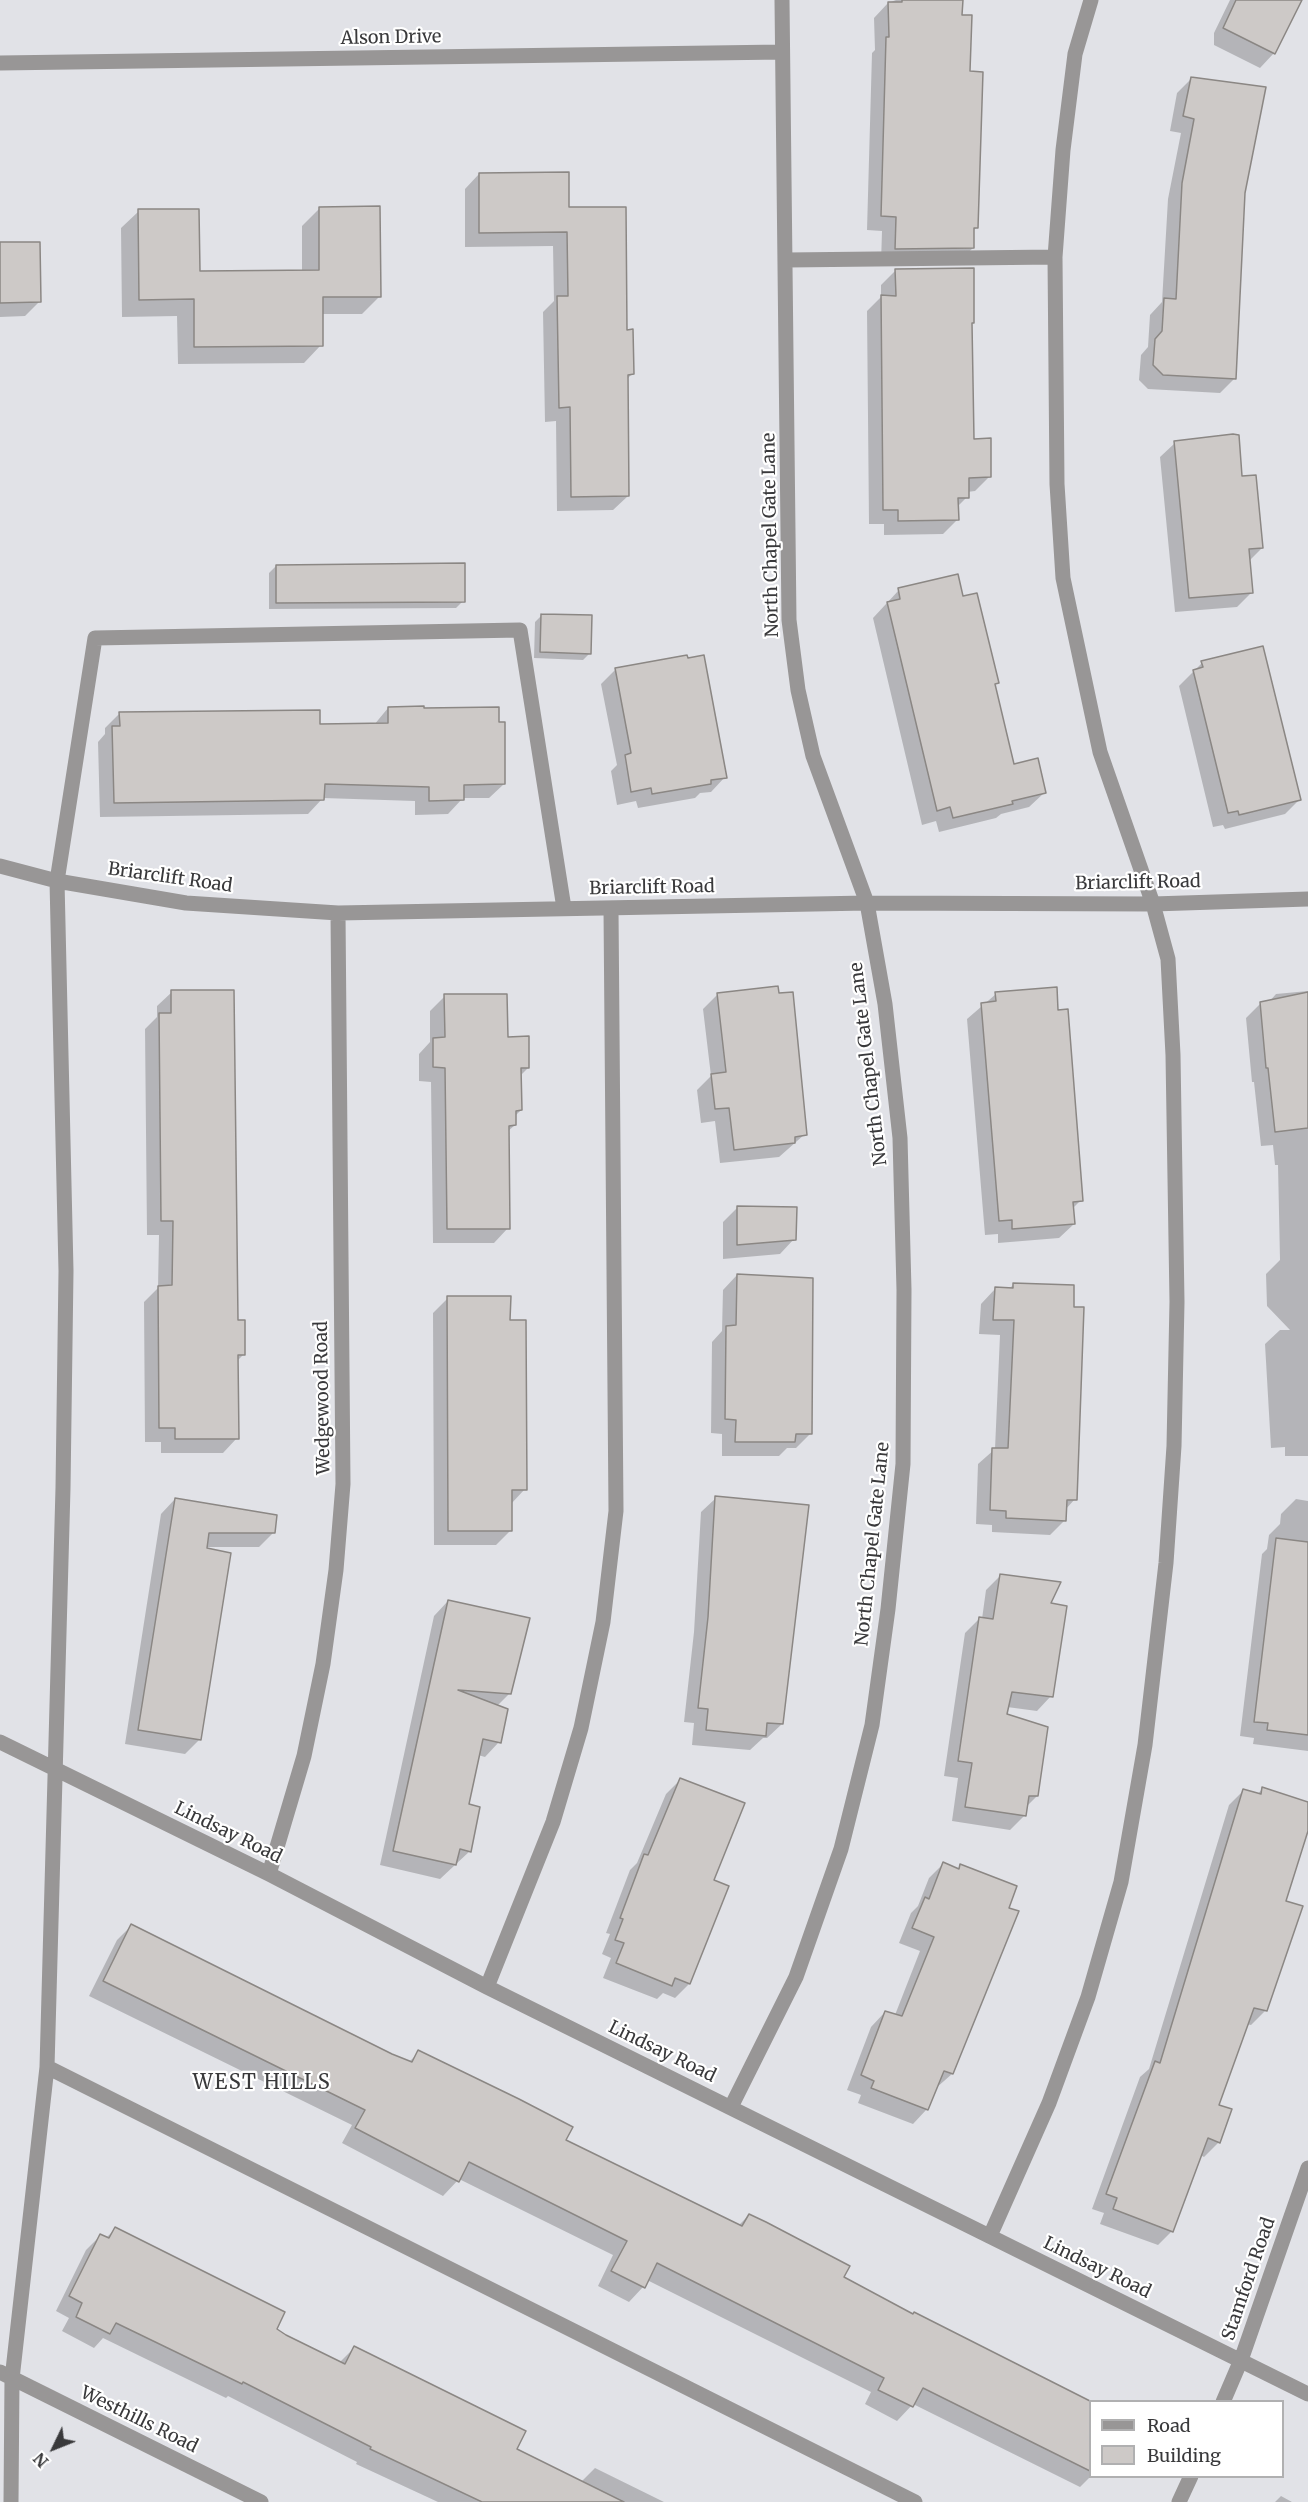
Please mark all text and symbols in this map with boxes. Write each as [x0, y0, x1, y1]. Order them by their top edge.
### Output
street label: Alson Drive [340, 26, 442, 50]
street label: North Chapel Gate Lane [758, 432, 784, 638]
street label: Briarclift Road [106, 859, 234, 897]
street label: Briarclift Road [1075, 871, 1201, 895]
street label: Briarclift Road [589, 876, 715, 900]
street label: North Chapel Gate Lane [846, 961, 892, 1167]
street label: Wedgewood Road [311, 1321, 335, 1475]
street label: North Chapel Gate Lane [852, 1441, 894, 1647]
street label: Lindsay Road [171, 1798, 285, 1868]
street label: Lindsay Road [605, 2017, 719, 2087]
district label: WEST HILLS [193, 2071, 331, 2095]
street label: Stamford Road [1218, 2215, 1280, 2343]
street label: Lindsay Road [1040, 2233, 1154, 2303]
street label: Westhills Road [77, 2382, 201, 2458]
legend [1089, 2400, 1284, 2478]
text: Road [1147, 2414, 1191, 2437]
north arrow [24, 2418, 84, 2478]
text: Building [1147, 2444, 1221, 2467]
text: N [29, 2449, 52, 2472]

